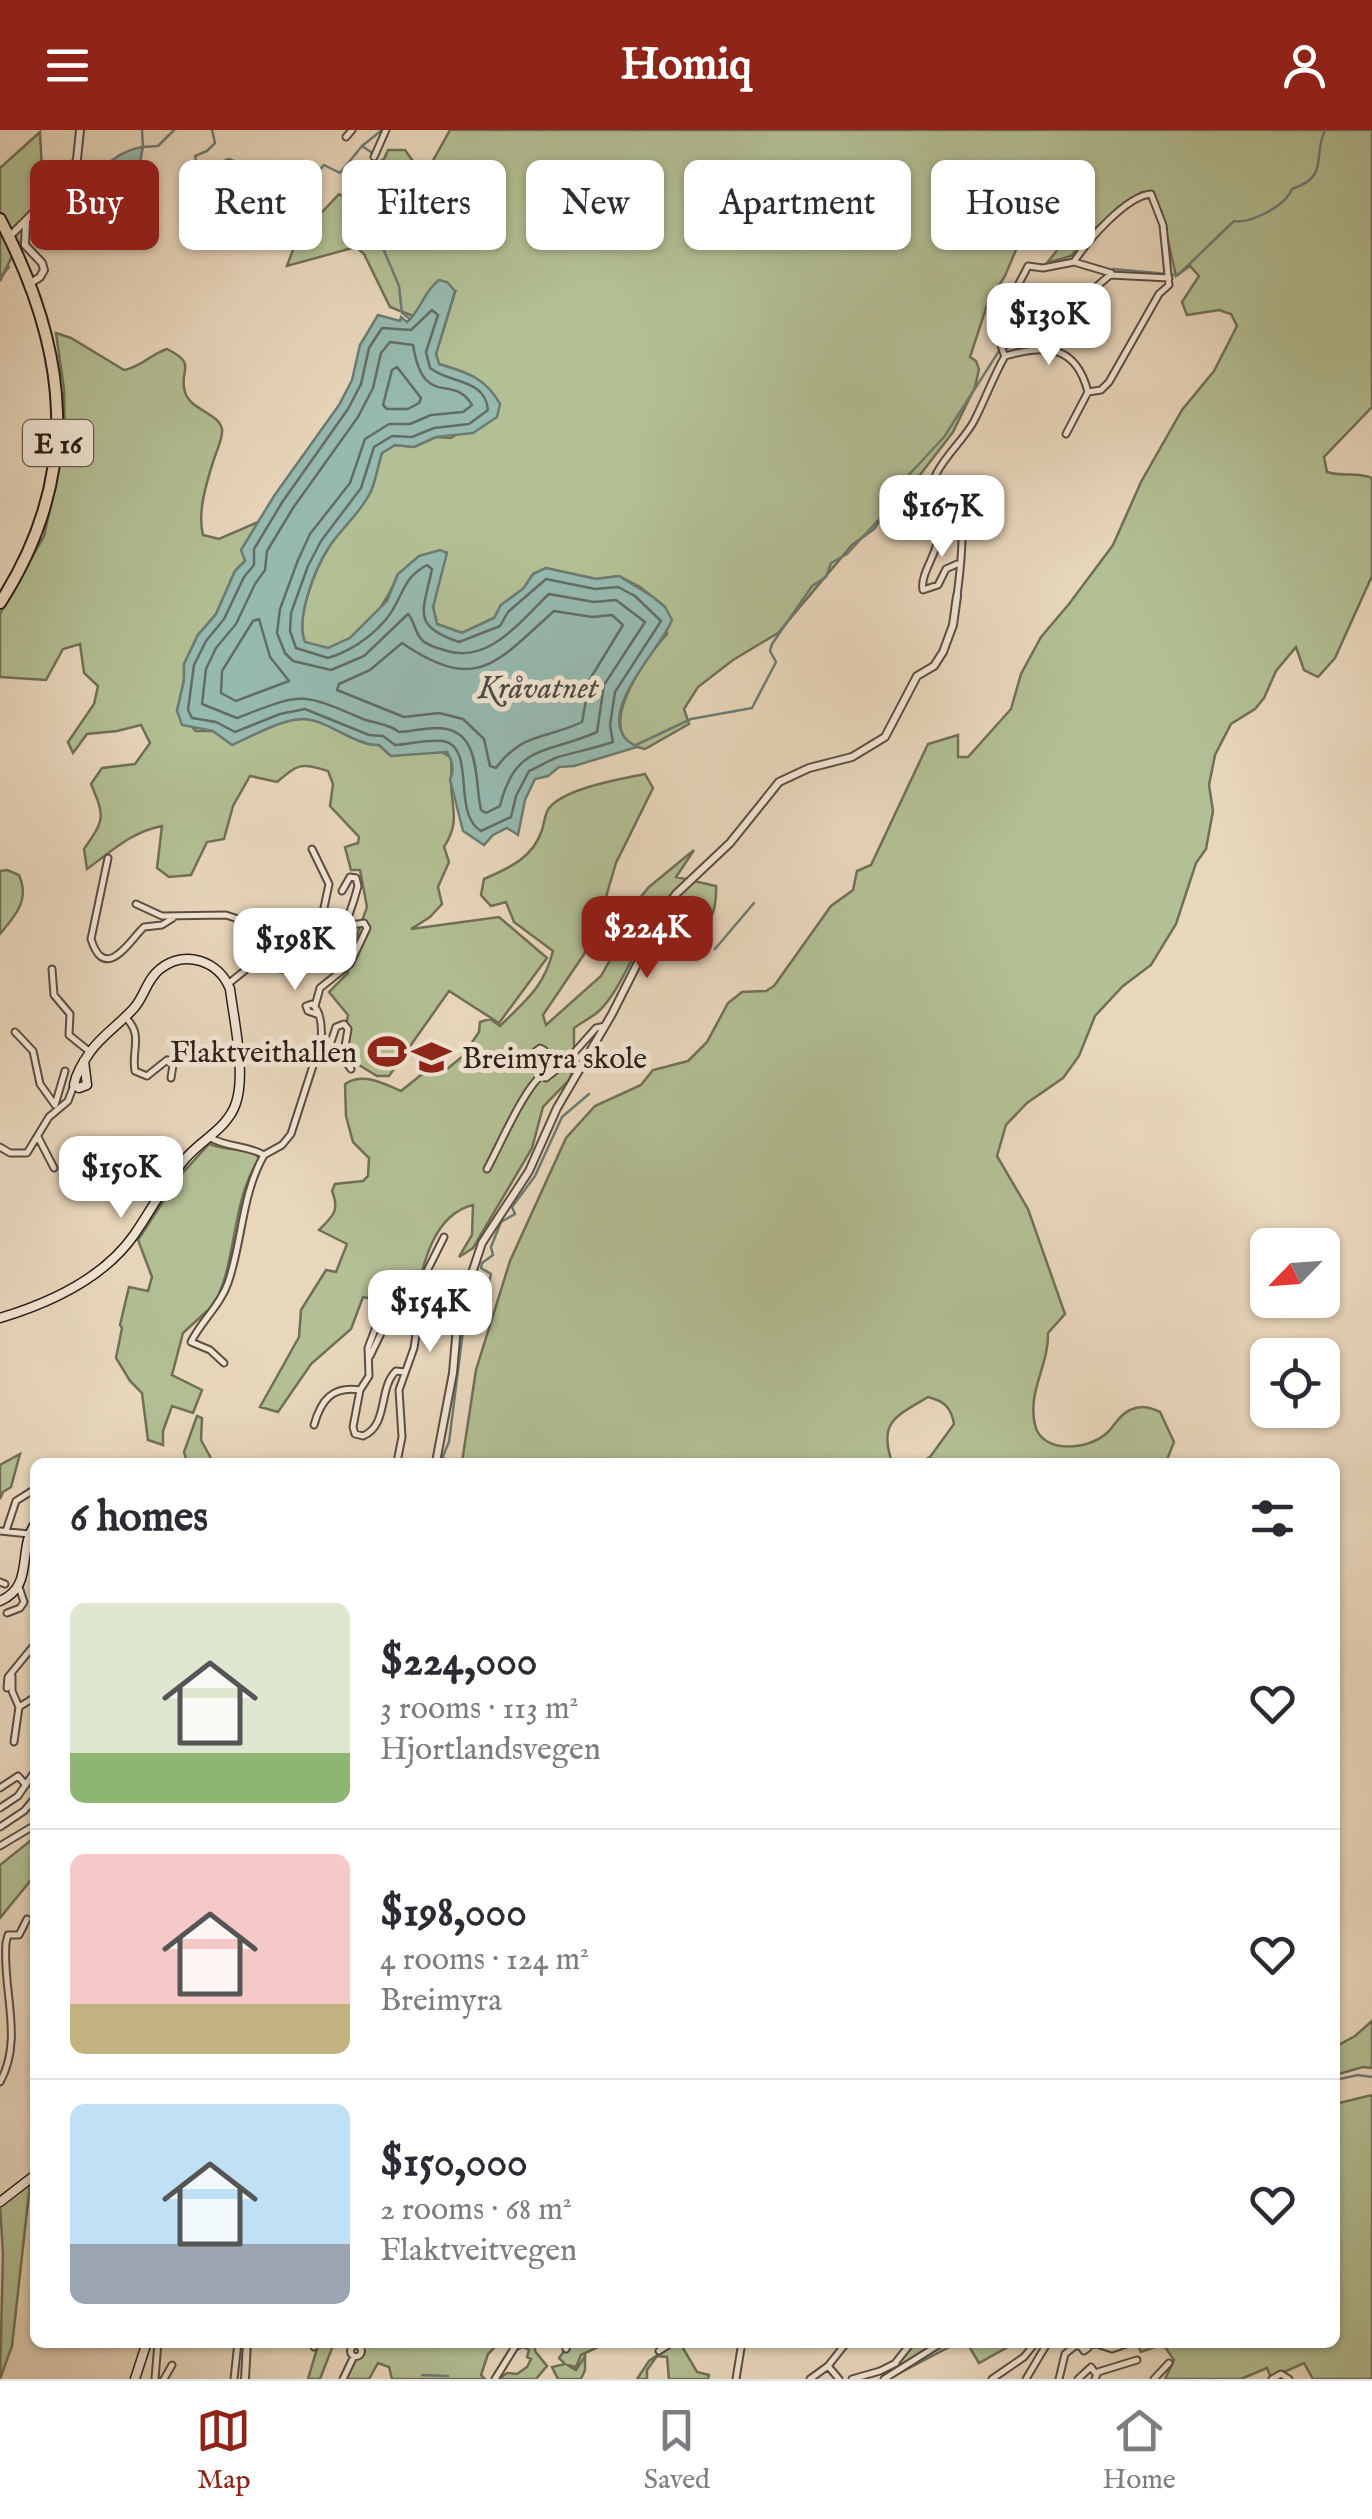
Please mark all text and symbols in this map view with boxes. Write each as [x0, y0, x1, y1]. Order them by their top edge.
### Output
text: Homiq [620, 37, 752, 94]
icon: menu [40, 38, 95, 93]
icon: person [1277, 38, 1332, 93]
chip: Buy [30, 160, 159, 250]
chip: Rent [179, 160, 322, 250]
chip: Filters [342, 160, 506, 250]
chip: New [526, 160, 664, 250]
chip: Apartment [684, 160, 911, 250]
chip: House [931, 160, 1095, 250]
pin: $130K [979, 283, 1119, 368]
text: $130K [1009, 295, 1089, 336]
road number: E 16 [23, 420, 93, 466]
pin: $167K [872, 475, 1012, 560]
text: $167K [901, 487, 983, 528]
water label: Kråvatnet [477, 669, 600, 710]
pin: $224K [577, 896, 717, 981]
pin: $198K [225, 908, 365, 993]
text: $224K [604, 908, 690, 949]
text: $198K [255, 920, 335, 961]
sports icon: Flaktveithallen [366, 1031, 408, 1073]
place label: Flaktveithallen [170, 1035, 357, 1073]
school or university icon: Breimyra skole [411, 1037, 453, 1079]
place label: Breimyra skole [462, 1041, 647, 1079]
pin: $150K [51, 1136, 191, 1221]
text: $150K [81, 1148, 161, 1189]
north arrow [1250, 1228, 1340, 1318]
map controls [1250, 1228, 1340, 1428]
pin: $154K [360, 1270, 500, 1355]
text: $154K [390, 1282, 470, 1323]
button: locate [1250, 1338, 1340, 1428]
icon: filters [1245, 1491, 1300, 1546]
text: 6 homes [70, 1492, 208, 1545]
text: $224,000 [380, 1636, 537, 1689]
icon: home [150, 1643, 270, 1763]
icon: heart [1245, 1676, 1300, 1731]
text: 3 rooms · 113 m² [380, 1689, 579, 1730]
text: Hjortlandsvegen [380, 1730, 601, 1771]
text: $198,000 [380, 1887, 527, 1940]
icon: home [150, 1894, 270, 2014]
icon: heart [1245, 1927, 1300, 1982]
text: 4 rooms · 124 m² [380, 1940, 589, 1981]
text: Breimyra [380, 1981, 502, 2022]
text: $150,000 [380, 2137, 528, 2190]
icon: home [150, 2144, 270, 2264]
icon: heart [1245, 2177, 1300, 2232]
text: 2 rooms · 68 m² [380, 2190, 572, 2231]
text: Flaktveitvegen [380, 2231, 577, 2272]
tab: Map [196, 2403, 251, 2498]
tab: Saved [644, 2403, 710, 2498]
tab: Home [1103, 2403, 1176, 2498]

